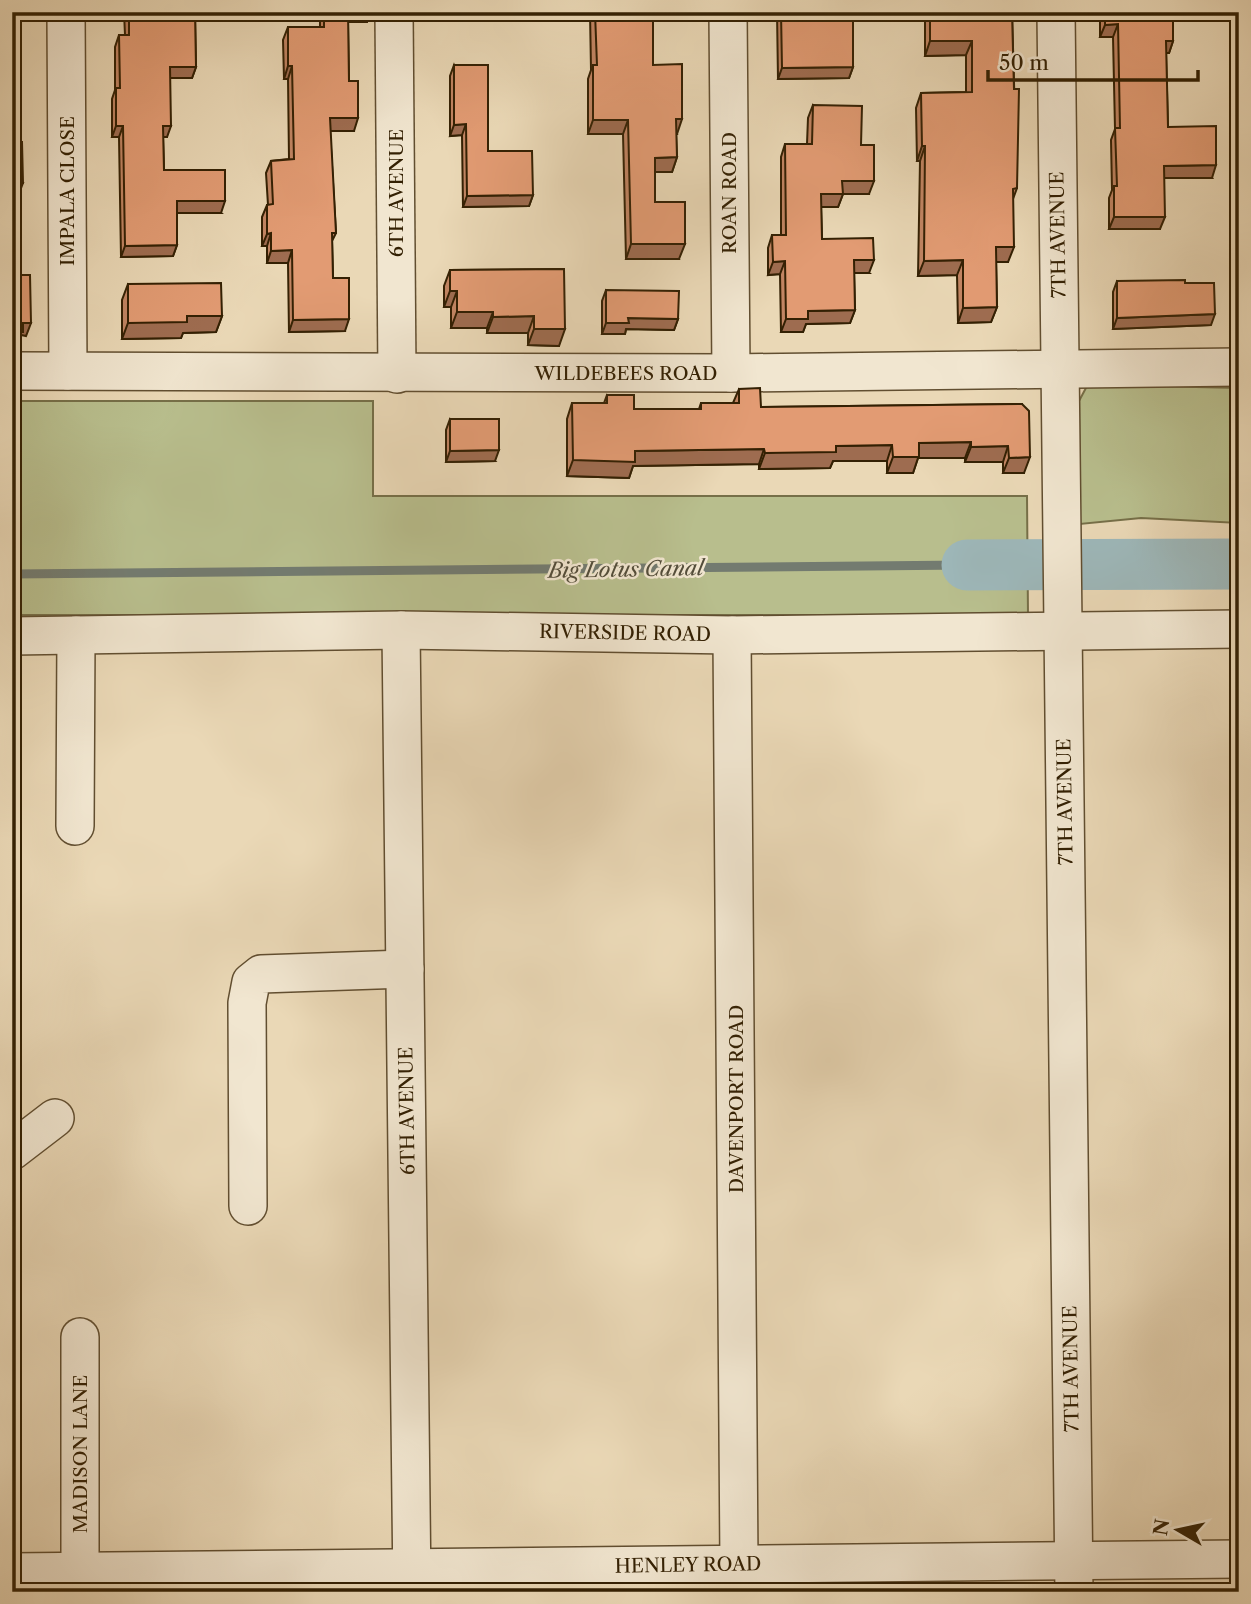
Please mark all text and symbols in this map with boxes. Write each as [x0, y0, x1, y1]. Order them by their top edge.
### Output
scale bar [988, 38, 1198, 82]
text: 50 m [999, 50, 1049, 75]
street label: IMPALA CLOSE [56, 116, 79, 266]
street label: 6TH AVENUE [385, 129, 408, 257]
street label: ROAN ROAD [718, 132, 741, 254]
street label: 7TH AVENUE [1045, 171, 1071, 299]
street label: WILDEBEES ROAD [534, 362, 717, 385]
water label: Big Lotus Canal [546, 555, 706, 583]
street label: RIVERSIDE ROAD [539, 620, 711, 646]
street label: 7TH AVENUE [1052, 738, 1078, 866]
street label: DAVENPORT ROAD [725, 1005, 748, 1193]
street label: 6TH AVENUE [394, 1047, 420, 1175]
street label: 7TH AVENUE [1058, 1305, 1084, 1433]
street label: MADISON LANE [69, 1375, 92, 1533]
north arrow [1142, 1496, 1212, 1566]
text: N [1149, 1517, 1174, 1537]
street label: HENLEY ROAD [614, 1552, 762, 1578]

